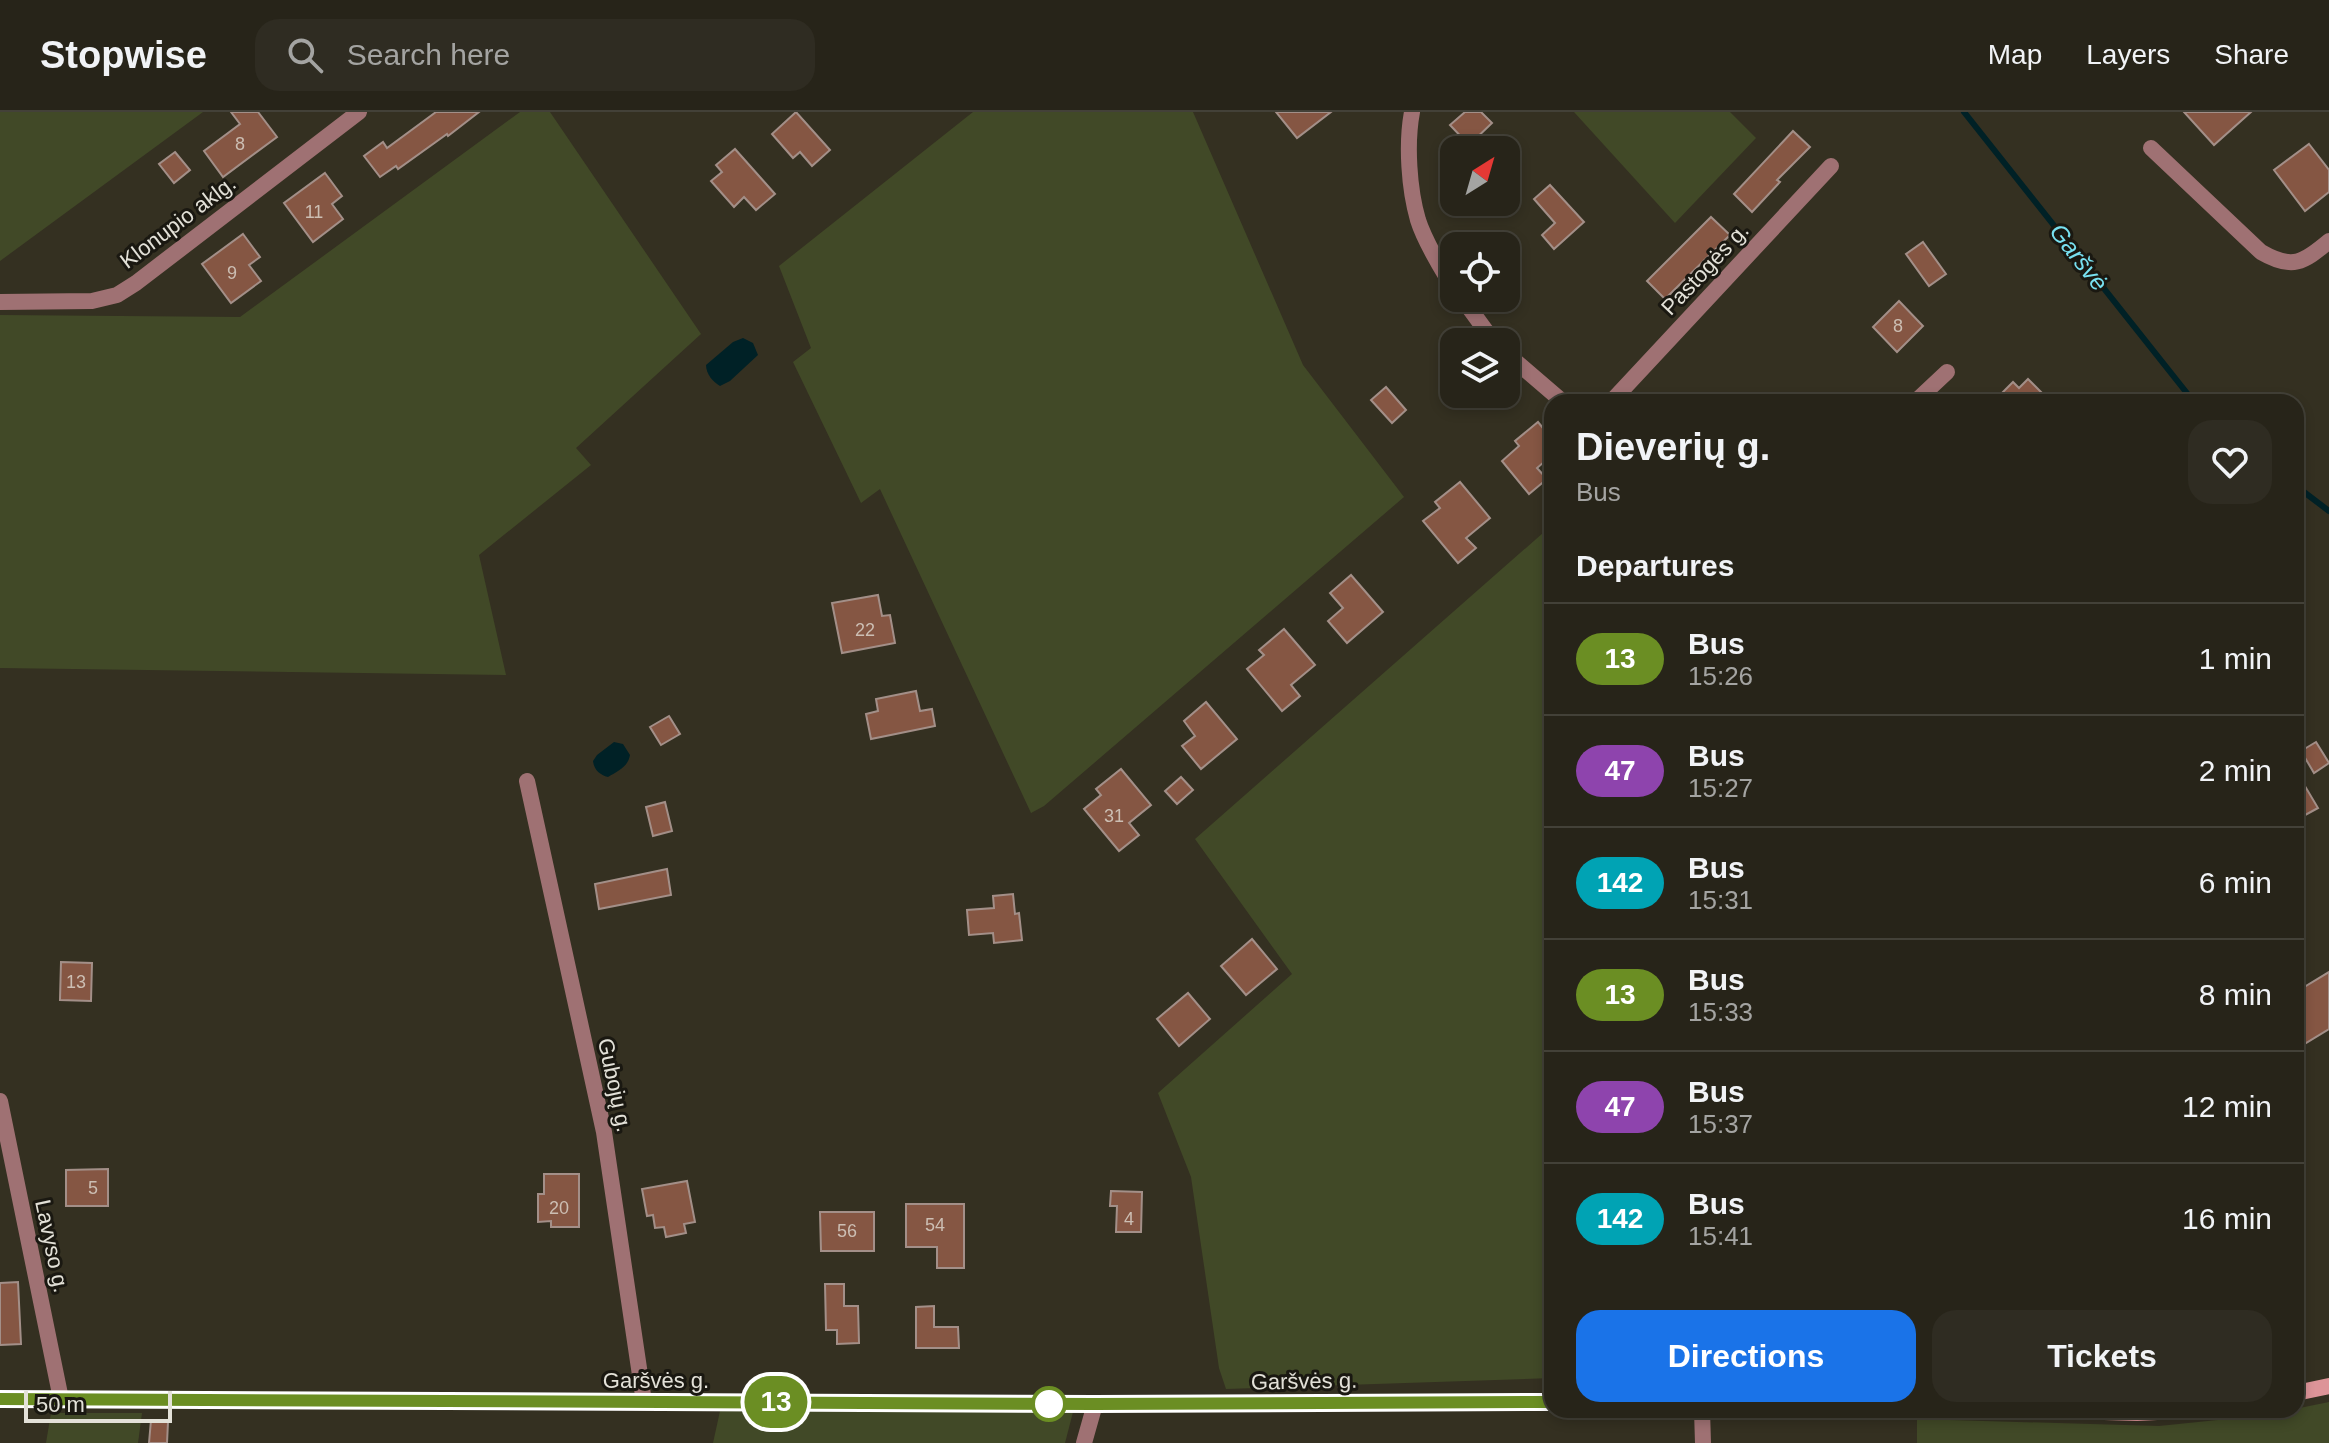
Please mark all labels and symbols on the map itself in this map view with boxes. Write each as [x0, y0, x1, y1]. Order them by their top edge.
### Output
house number: 8 [235, 134, 245, 154]
north arrow [1440, 136, 1520, 216]
street label: Klonupio aklg. [115, 170, 241, 274]
house number: 11 [305, 202, 323, 222]
street label: Pastogės g. [1656, 218, 1754, 320]
water label: Garšvė [2045, 218, 2113, 296]
house number: 9 [227, 263, 237, 283]
house number: 8 [1893, 316, 1903, 336]
house number: 22 [855, 620, 875, 640]
house number: 31 [1104, 806, 1124, 826]
house number: 13 [66, 972, 86, 992]
street label: Gubojų g. [593, 1036, 637, 1134]
house number: 5 [88, 1178, 98, 1198]
street label: Lavyso g. [30, 1197, 74, 1295]
house number: 20 [549, 1198, 569, 1218]
house number: 4 [1124, 1209, 1134, 1229]
house number: 54 [925, 1215, 945, 1235]
house number: 56 [837, 1221, 857, 1241]
street label: Garšvės g. [603, 1368, 709, 1393]
street label: Garšvės g. [1251, 1368, 1357, 1394]
line badge: 13 [740, 1376, 812, 1428]
scale bar [24, 1387, 172, 1423]
unlabelled marker [1032, 1387, 1066, 1421]

